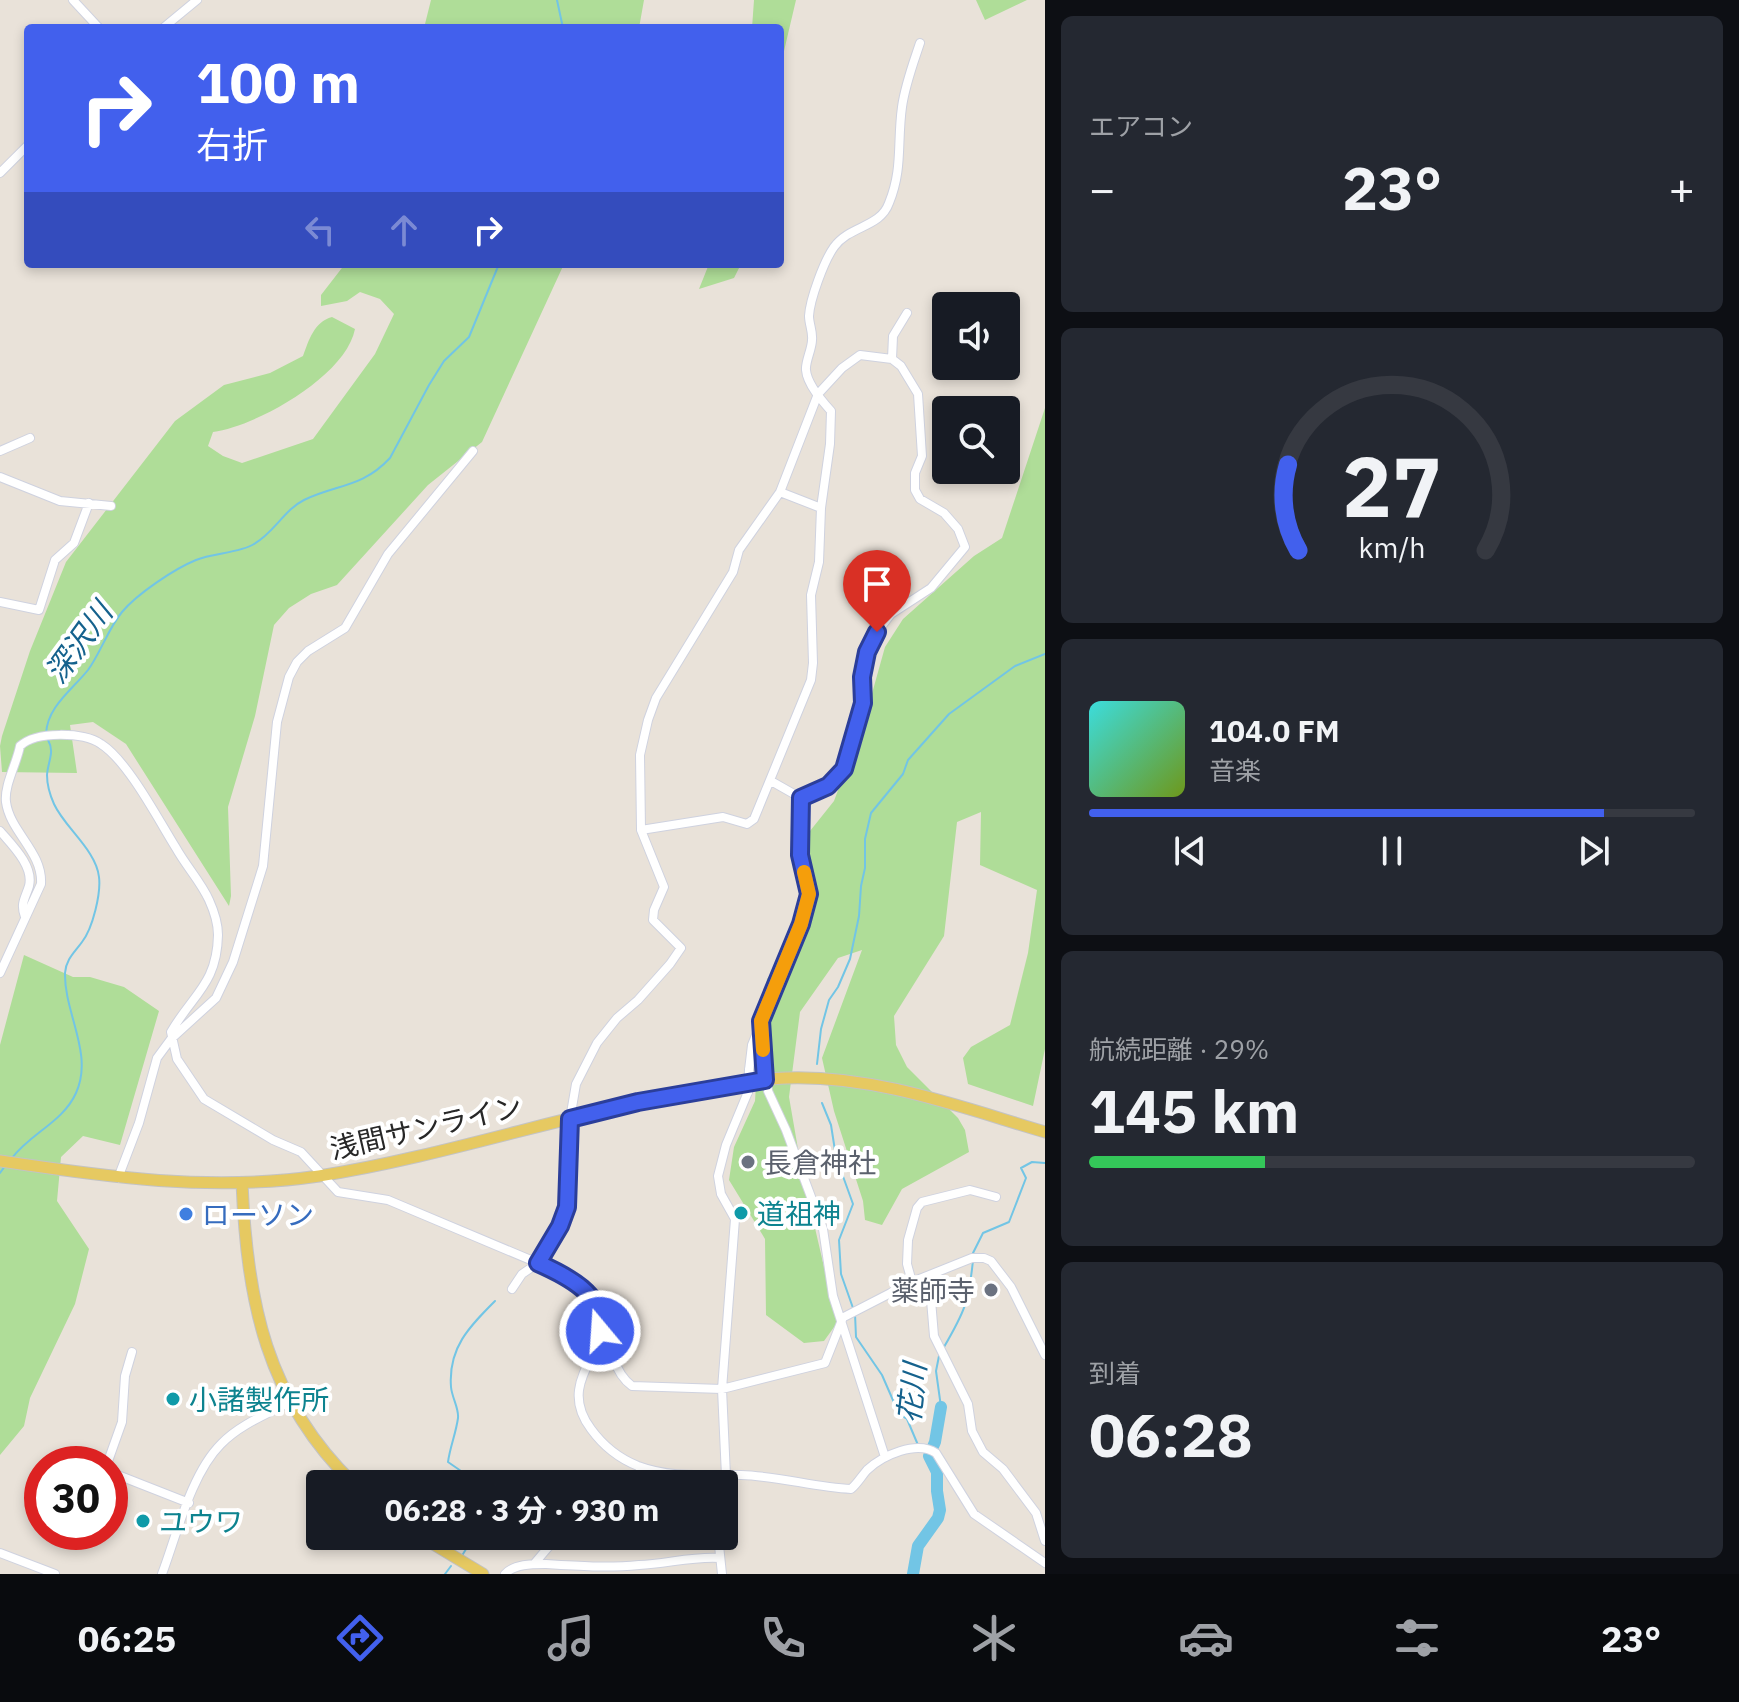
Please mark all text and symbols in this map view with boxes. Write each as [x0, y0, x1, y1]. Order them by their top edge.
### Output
text: 100 m [196, 46, 360, 118]
icon: right [64, 56, 168, 160]
text: エアコン [1089, 109, 1193, 143]
text: 右折 [196, 121, 268, 168]
text: 23° [1342, 148, 1442, 227]
text: − [1089, 160, 1115, 217]
text: + [1669, 160, 1695, 217]
icon: left [298, 208, 342, 252]
icon: ahead [382, 208, 426, 252]
icon: right [466, 208, 510, 252]
map controls [932, 292, 1020, 484]
button: sound [932, 292, 1020, 380]
button: search [932, 396, 1020, 484]
text: 27 [1342, 432, 1442, 540]
text: km/h [1358, 530, 1426, 567]
pin [843, 550, 911, 632]
icon: arrive [855, 562, 899, 606]
water label: 深沢川 [36, 592, 122, 690]
text: 104.0 FM [1209, 711, 1340, 750]
text: 音楽 [1209, 753, 1261, 787]
icon: previous [1168, 829, 1212, 873]
icon: pause [1370, 829, 1414, 873]
icon: next [1572, 829, 1616, 873]
text: 航続距離 · 29% [1089, 1032, 1269, 1066]
text: 145 km [1089, 1071, 1299, 1150]
street label: 浅間サンライン [326, 1087, 526, 1167]
place label: 長倉神社 [764, 1144, 876, 1181]
marker: 長倉神社 [739, 1153, 757, 1171]
place label: 道祖神 [757, 1195, 841, 1232]
place label: ローソン [202, 1196, 314, 1233]
marker: 道祖神 [732, 1204, 750, 1222]
marker: ローソン [177, 1205, 195, 1223]
place label: 薬師寺 [891, 1272, 975, 1309]
marker: 薬師寺 [982, 1281, 1000, 1299]
position arrow [558, 1289, 642, 1373]
text: 到着 [1089, 1356, 1141, 1390]
water label: 花川 [888, 1358, 934, 1425]
place label: 小諸製作所 [189, 1381, 329, 1418]
marker: 小諸製作所 [164, 1390, 182, 1408]
text: 06:28 [1089, 1395, 1253, 1474]
speed limit sign: 30 [24, 1446, 128, 1550]
text: 06:28 · 3 分 · 930 m [385, 1490, 659, 1529]
place label: ユウワ [159, 1503, 243, 1540]
marker: ユウワ [134, 1512, 152, 1530]
icon: directions [332, 1610, 388, 1666]
icon: music [543, 1610, 599, 1666]
icon: phone [755, 1610, 811, 1666]
icon: climate [966, 1610, 1022, 1666]
icon: car [1178, 1610, 1234, 1666]
icon: filters [1389, 1610, 1445, 1666]
text: 06:25 [78, 1615, 176, 1662]
text: 23° [1601, 1615, 1661, 1662]

